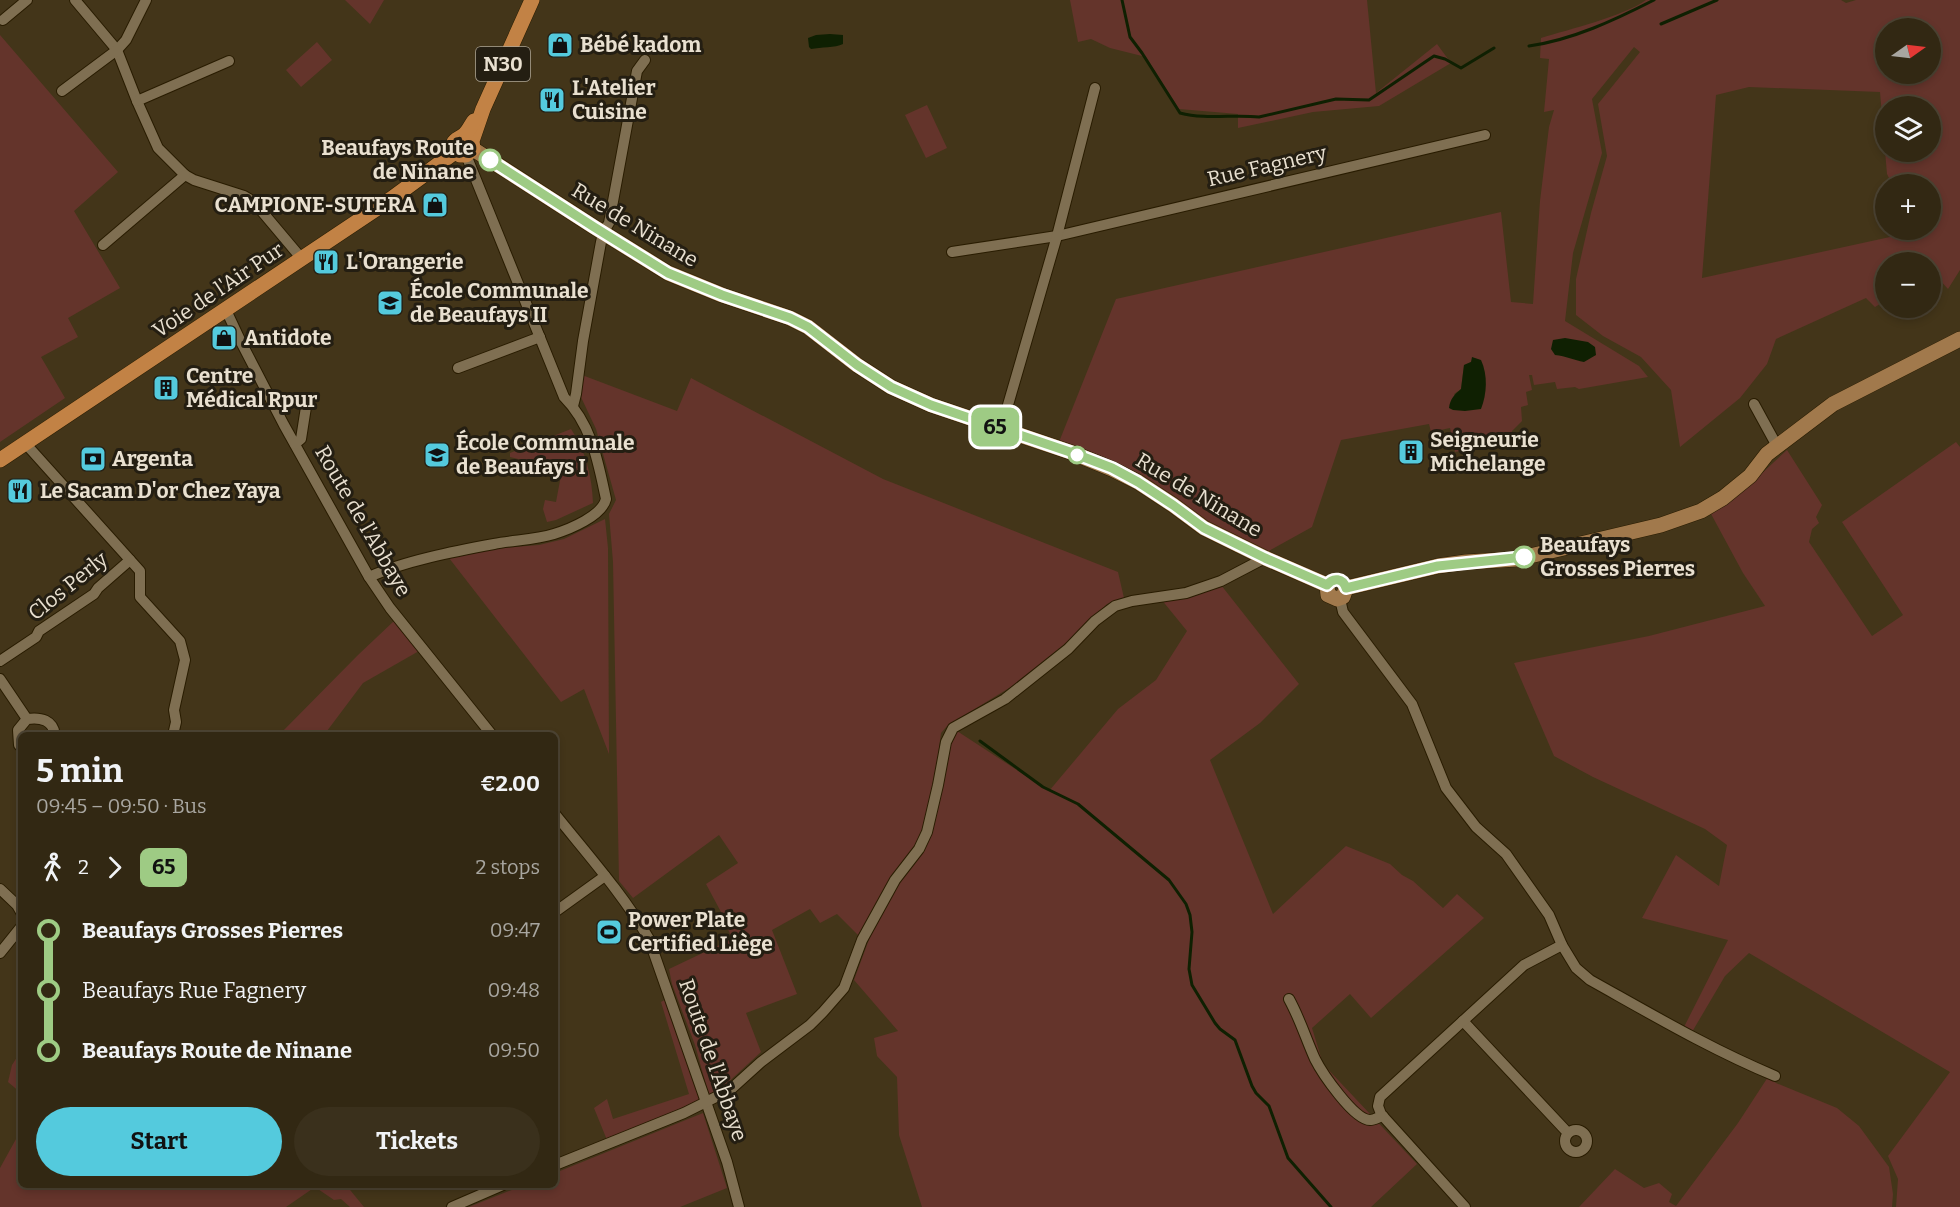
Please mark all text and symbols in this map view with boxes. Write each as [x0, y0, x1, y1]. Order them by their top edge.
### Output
north arrow [1875, 18, 1941, 84]
map controls [1875, 18, 1941, 318]
shop icon: Bébé kadom [545, 30, 575, 60]
place label: Bébé kadom [580, 32, 701, 58]
road number: N30 [476, 47, 530, 81]
place label: L'Atelier Cuisine [572, 75, 656, 125]
restaurant icon: L'Atelier Cuisine [537, 85, 567, 115]
button: layers [1875, 96, 1941, 162]
place label: Beaufays Route de Ninane [321, 135, 474, 185]
street label: Rue Fagnery [1205, 139, 1330, 192]
marker: Beaufays Route de Ninane [479, 149, 501, 171]
button: + [1875, 174, 1941, 240]
street label: Rue de Ninane [567, 177, 703, 273]
shop icon: CAMPIONE-SUTERA [420, 190, 450, 220]
place label: CAMPIONE-SUTERA [215, 192, 416, 218]
street label: Voie de l'Air Pur [148, 237, 288, 343]
restaurant icon: L'Orangerie [311, 247, 341, 277]
place label: L'Orangerie [346, 249, 463, 275]
button: − [1875, 252, 1941, 318]
place label: École Communale de Beaufays II [410, 277, 589, 328]
school or university icon: École Communale de Beaufays II [375, 288, 405, 318]
shop icon: Antidote [209, 323, 239, 353]
place label: Antidote [244, 325, 332, 351]
place label: Centre Médical Rpur [186, 363, 318, 413]
building icon: Centre Médical Rpur [151, 373, 181, 403]
line badge: 65 [968, 408, 1022, 446]
text: 65 [983, 414, 1007, 440]
place label: Seigneurie Michelange [1430, 427, 1545, 477]
place label: École Communale de Beaufays I [456, 429, 635, 480]
building icon: Seigneurie Michelange [1396, 437, 1426, 467]
school or university icon: École Communale de Beaufays I [422, 440, 452, 470]
street label: Route de l'Abbaye [309, 441, 417, 601]
bank icon: Argenta [78, 444, 108, 474]
place label: Argenta [112, 446, 193, 472]
unlabelled marker [1068, 446, 1086, 464]
street label: Rue de Ninane [1131, 447, 1267, 543]
restaurant icon: Le Sacam D'or Chez Yaya [5, 476, 35, 506]
place label: Le Sacam D'or Chez Yaya [40, 478, 281, 504]
place label: Beaufays Grosses Pierres [1540, 532, 1695, 582]
street label: Clos Perly [23, 546, 114, 626]
marker: Beaufays Grosses Pierres [1513, 546, 1535, 568]
text: 5 min [36, 751, 123, 791]
text: €2.00 [480, 770, 540, 797]
text: 09:45 – 09:50 · Bus [36, 794, 207, 818]
icon: walk [36, 851, 69, 884]
icon: forward [98, 851, 131, 884]
text: 65 [152, 854, 175, 880]
text: 2 [78, 855, 89, 879]
text: 2 stops [476, 855, 540, 879]
place label: Power Plate Certified Liège [628, 907, 773, 957]
text: Beaufays Grosses Pierres [82, 917, 343, 944]
sports icon: Power Plate Certified Liège [594, 917, 624, 947]
text: 09:47 [490, 918, 540, 942]
street label: Route de l'Abbaye [673, 975, 753, 1145]
text: Beaufays Rue Fagnery [82, 977, 306, 1004]
text: 09:48 [488, 978, 540, 1002]
text: Beaufays Route de Ninane [82, 1037, 352, 1064]
text: 09:50 [488, 1038, 540, 1062]
button: Start [36, 1107, 282, 1176]
button: Tickets [294, 1107, 540, 1176]

